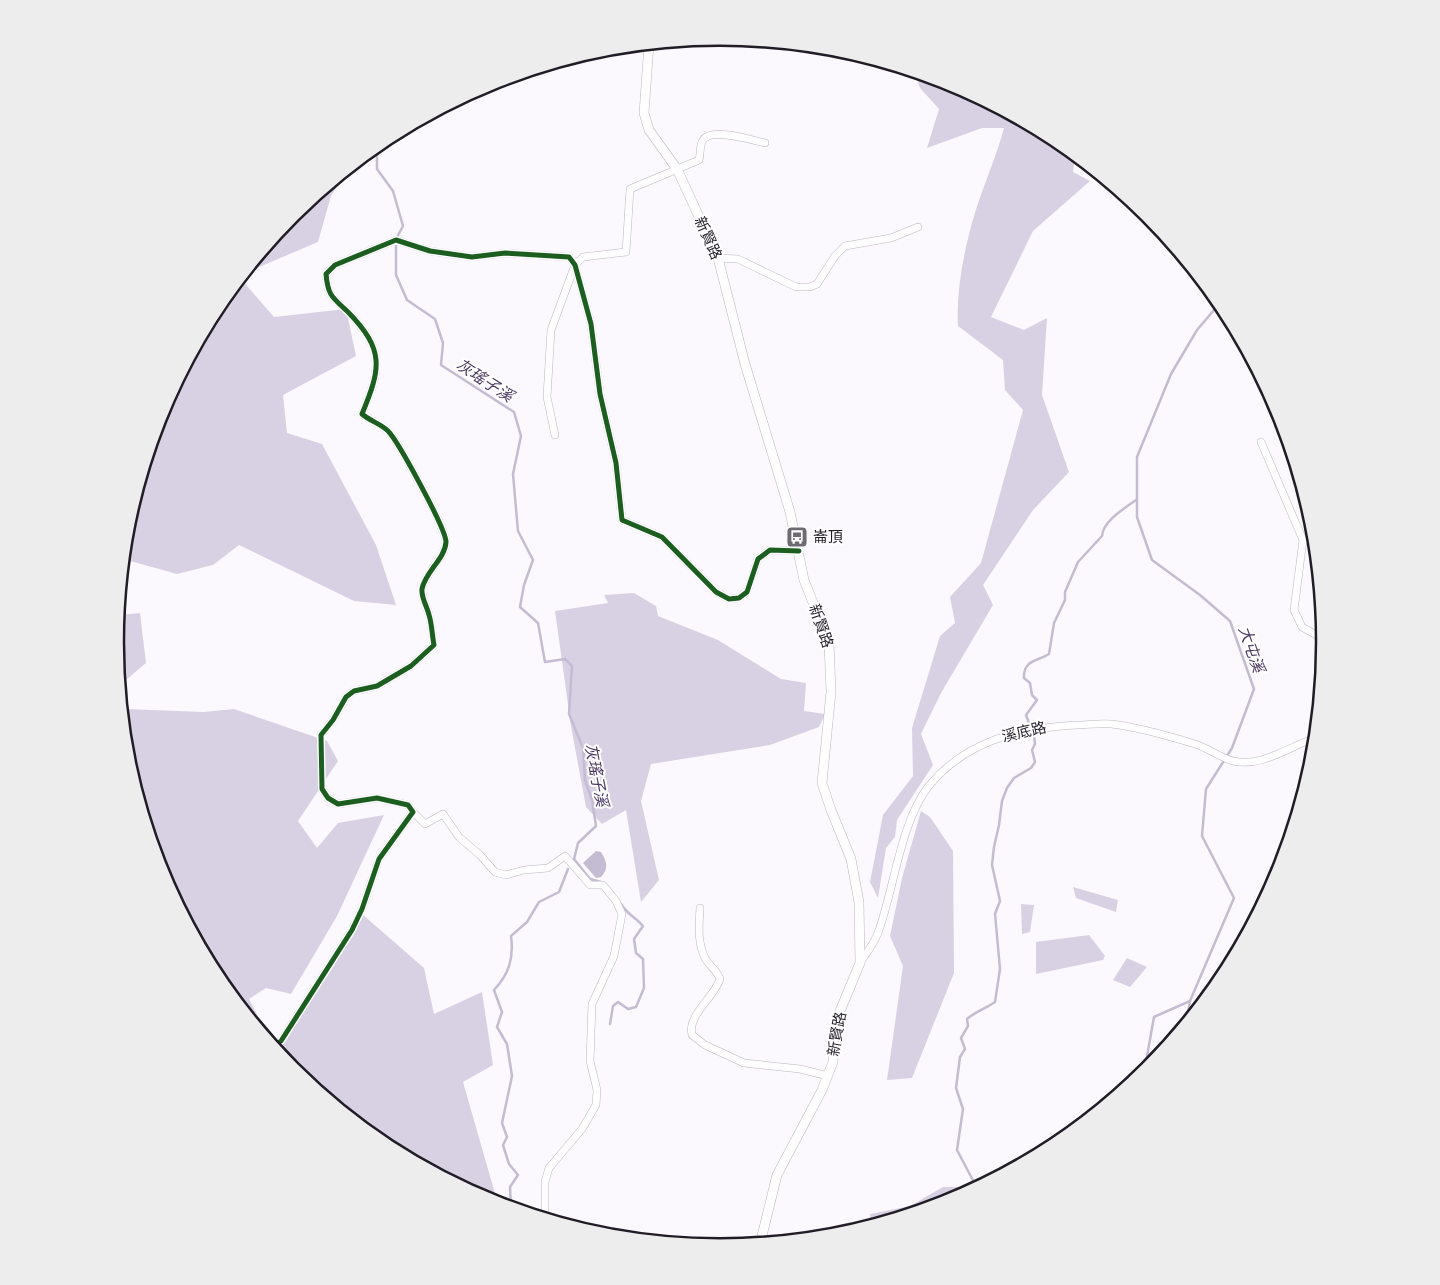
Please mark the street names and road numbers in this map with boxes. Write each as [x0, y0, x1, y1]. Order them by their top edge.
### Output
street label: 新賢路 [691, 214, 725, 262]
street label: 新賢路 [805, 602, 837, 650]
street label: 溪底路 [1000, 718, 1048, 746]
street label: 新賢路 [824, 1010, 850, 1058]

